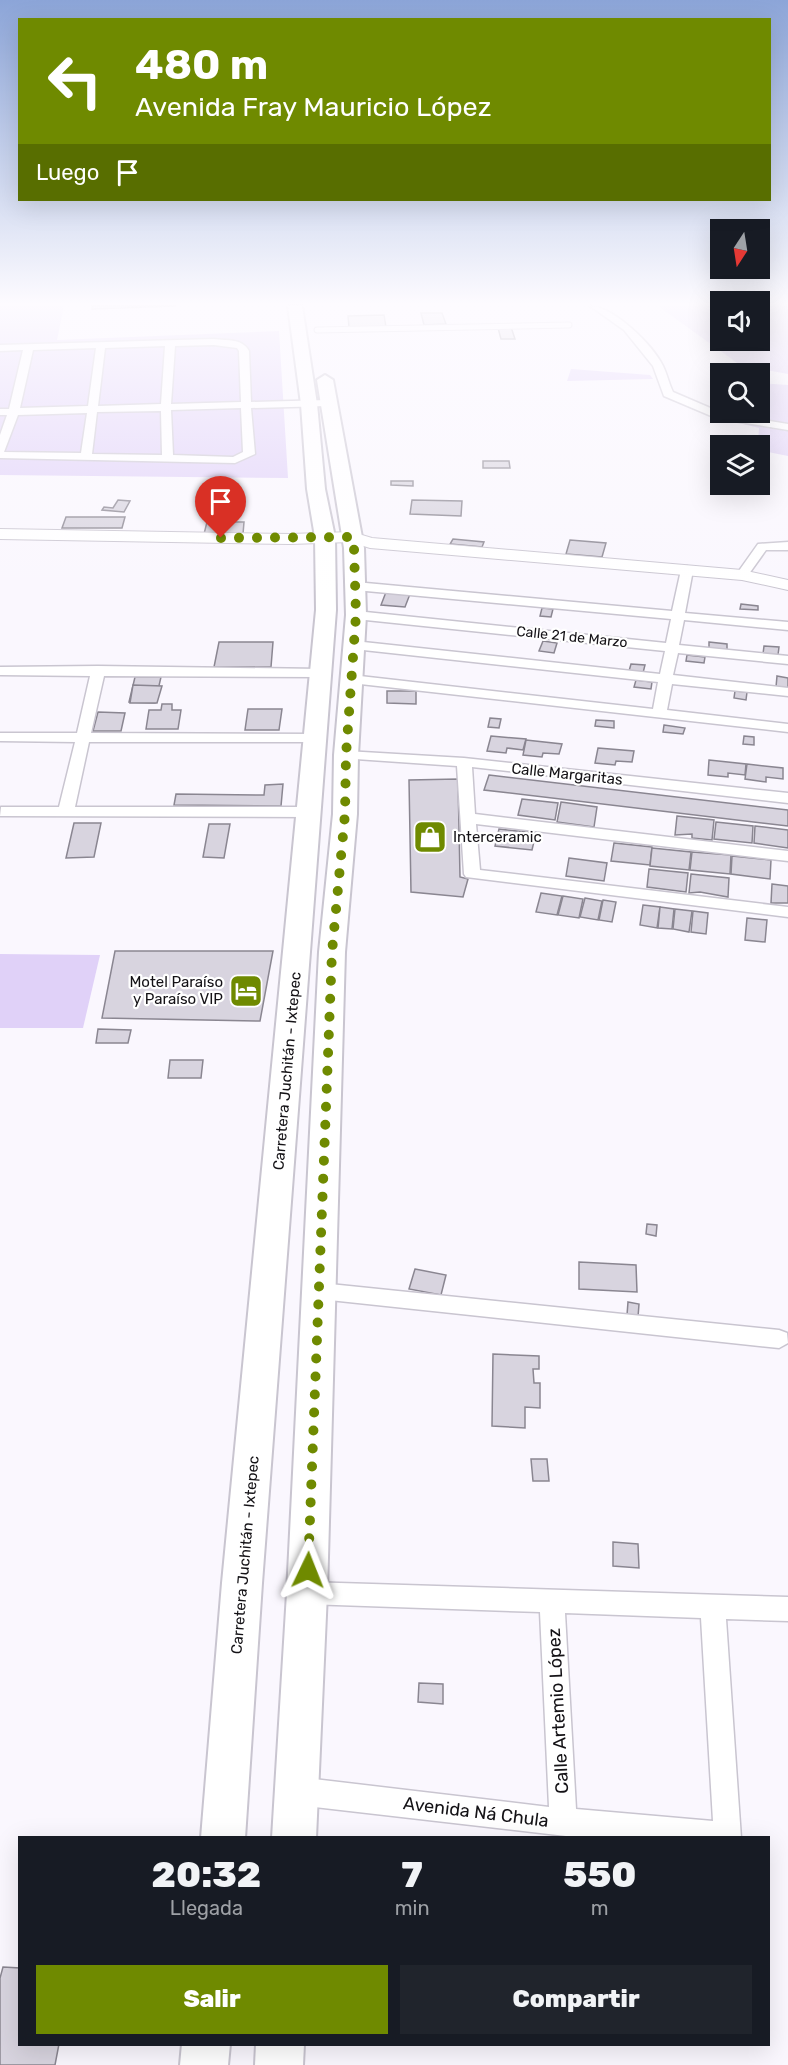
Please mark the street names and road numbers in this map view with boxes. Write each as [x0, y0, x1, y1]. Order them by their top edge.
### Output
street label: Calle 21 de Marzo [516, 623, 628, 651]
street label: Calle Margaritas [510, 759, 624, 789]
street label: Carretera Juchitán - Ixtepec [269, 971, 305, 1171]
street label: Carretera Juchitán - Ixtepec [227, 1455, 263, 1655]
street label: Calle Artemio López [543, 1628, 573, 1794]
street label: Avenida Ná Chula [402, 1792, 550, 1832]

